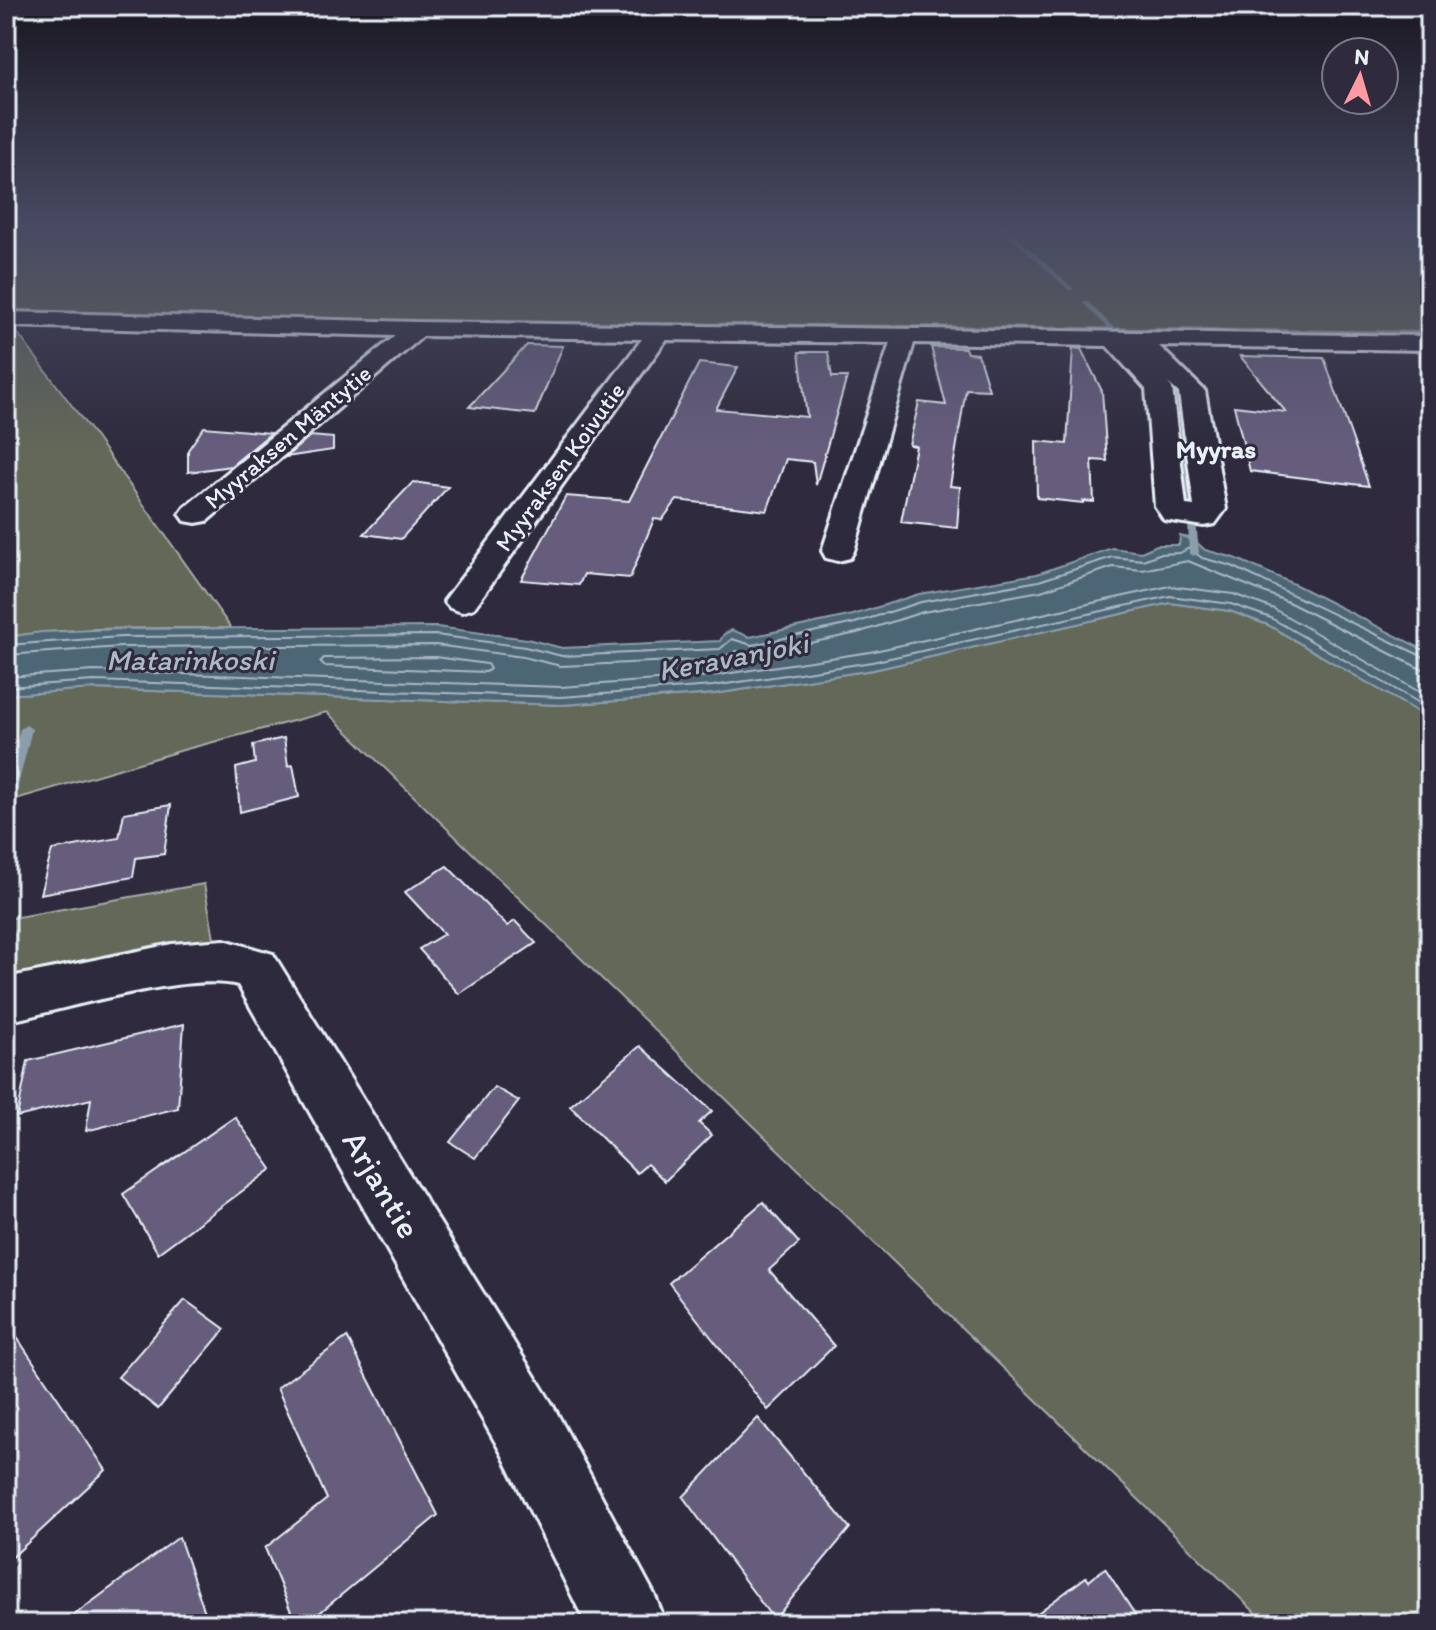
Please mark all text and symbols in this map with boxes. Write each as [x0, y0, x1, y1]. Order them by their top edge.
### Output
north arrow [1320, 36, 1400, 116]
text: N [1353, 42, 1370, 71]
street label: Myyraksen Mäntytie [198, 358, 377, 515]
street label: Myyraksen Koivutie [489, 377, 630, 557]
district label: Myyras [1176, 433, 1256, 465]
water label: Keravanjoki [655, 623, 814, 689]
water label: Matarinkoski [106, 641, 277, 678]
street label: Arjantie [333, 1123, 430, 1246]

